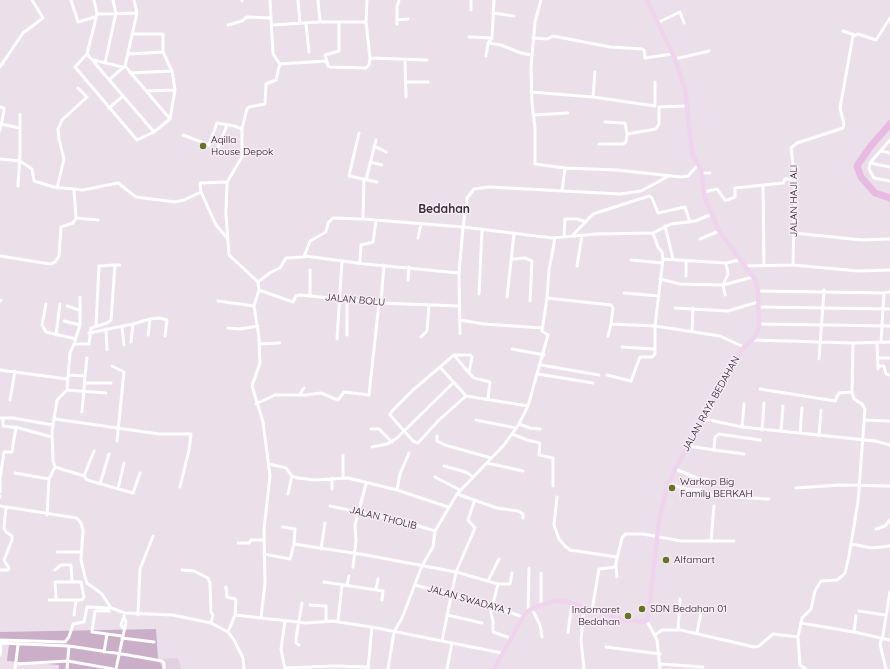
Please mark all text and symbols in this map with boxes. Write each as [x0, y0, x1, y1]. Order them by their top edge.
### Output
place label: Aqilla House Depok [211, 134, 273, 158]
marker: Aqilla House Depok [198, 141, 208, 151]
street label: JALAN HAJI ALI [788, 165, 800, 237]
district label: Bedahan [418, 202, 470, 216]
street label: JALAN BOLU [324, 291, 386, 309]
street label: JALAN RAYA BEDAHAN [680, 354, 742, 454]
place label: Warkop Big Family BERKAH [680, 476, 753, 500]
marker: Warkop Big Family BERKAH [667, 483, 677, 493]
street label: JALAN THOLIB [348, 504, 418, 532]
place label: Alfamart [674, 554, 715, 566]
marker: Alfamart [661, 555, 671, 565]
street label: JALAN SWADAYA 1 [426, 582, 512, 618]
place label: SDN Bedahan 01 [650, 603, 727, 615]
place label: Indomaret Bedahan [572, 604, 620, 628]
marker: SDN Bedahan 01 [637, 604, 647, 614]
marker: Indomaret Bedahan [623, 611, 633, 621]

